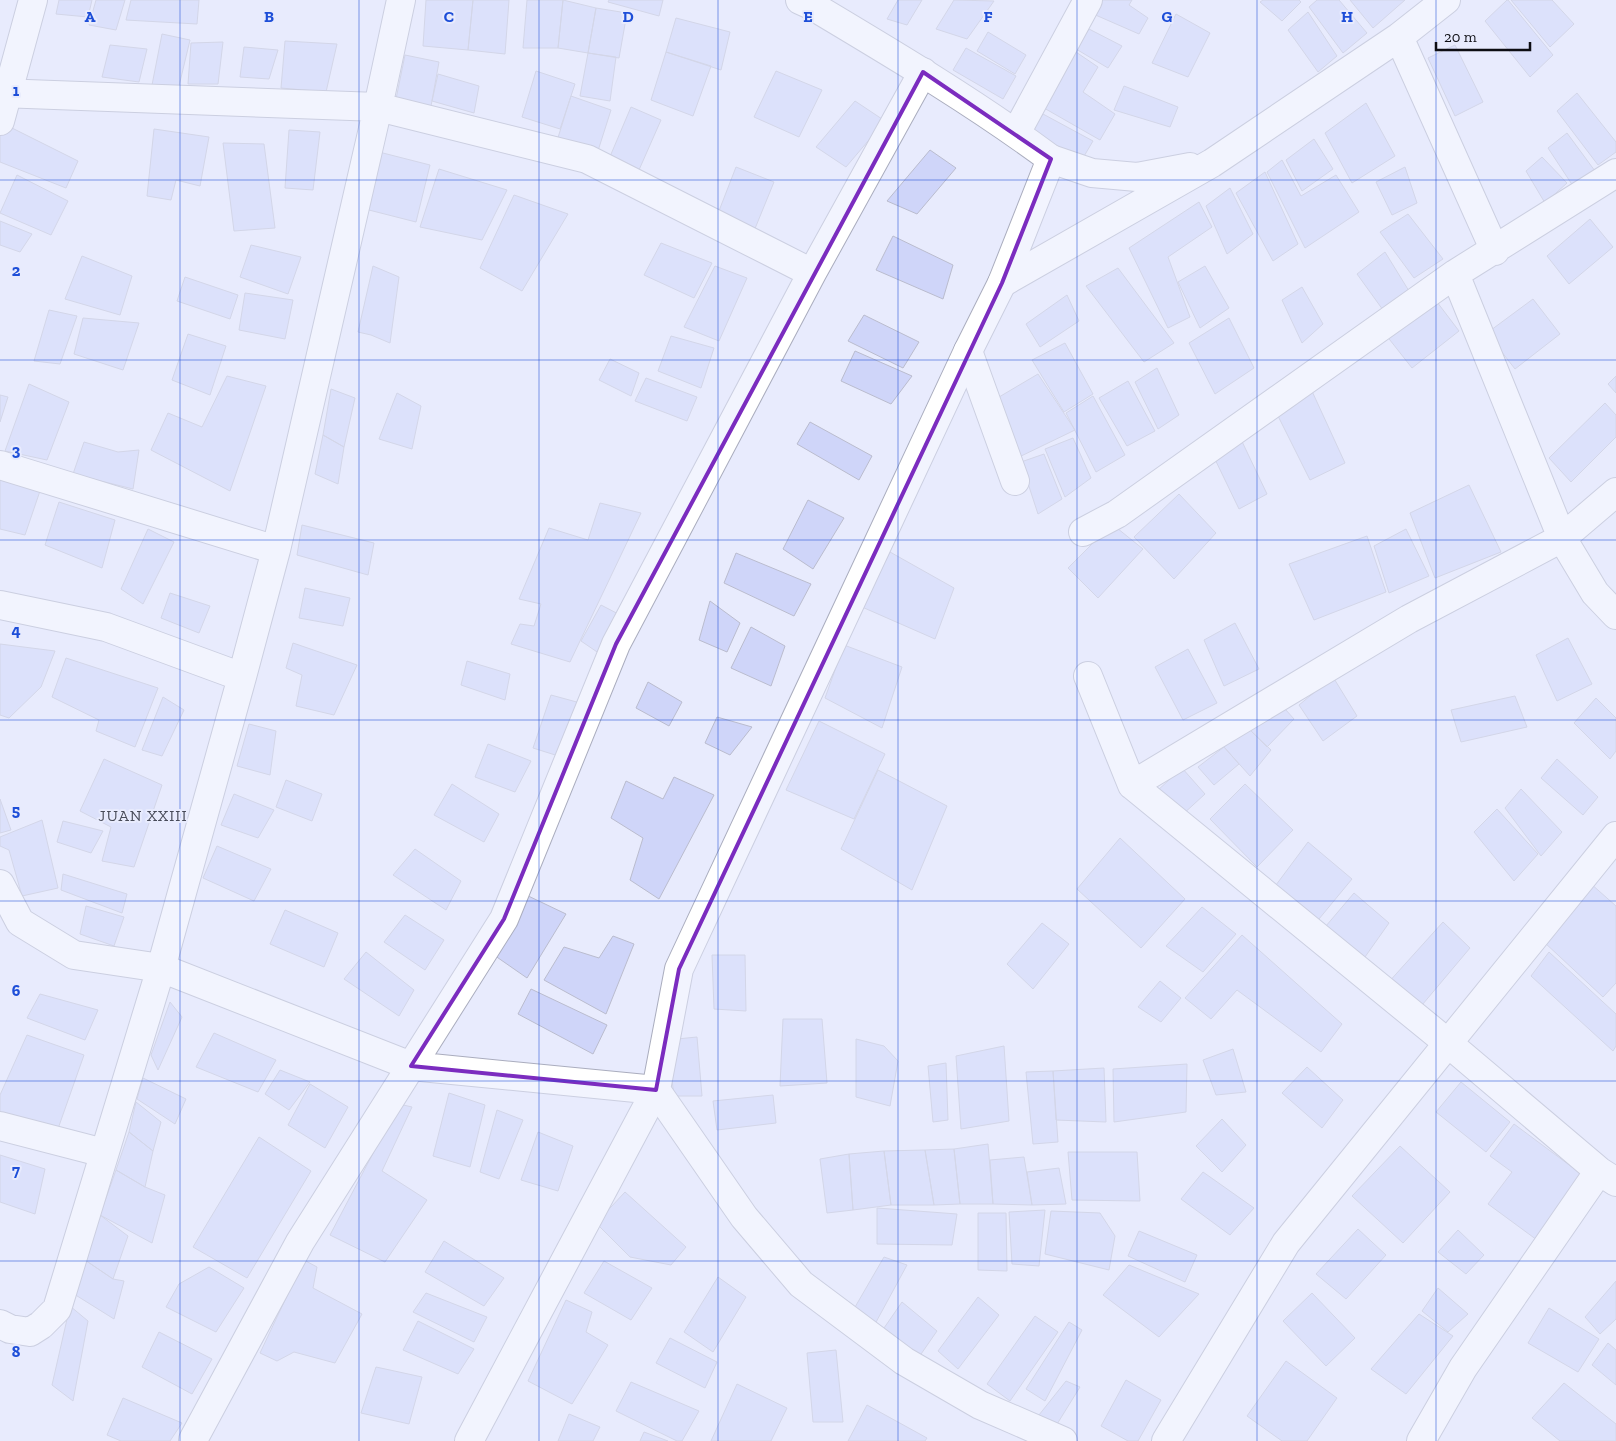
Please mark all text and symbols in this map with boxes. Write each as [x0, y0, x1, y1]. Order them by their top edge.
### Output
text: A [85, 7, 96, 26]
text: B [264, 7, 274, 26]
text: C [444, 7, 454, 26]
text: D [622, 7, 634, 26]
text: E [803, 7, 813, 26]
text: F [983, 7, 993, 26]
text: G [1162, 7, 1173, 26]
text: H [1341, 7, 1353, 26]
scale bar [1436, 20, 1530, 52]
text: 20 m [1444, 28, 1477, 46]
text: 1 [13, 81, 20, 100]
text: 2 [12, 261, 21, 280]
text: 3 [12, 441, 21, 460]
text: 4 [11, 621, 21, 640]
text: 5 [12, 801, 20, 820]
district label: JUAN XXIII [98, 806, 188, 825]
text: 6 [12, 981, 21, 1000]
text: 7 [12, 1161, 20, 1180]
text: 8 [12, 1342, 21, 1361]

